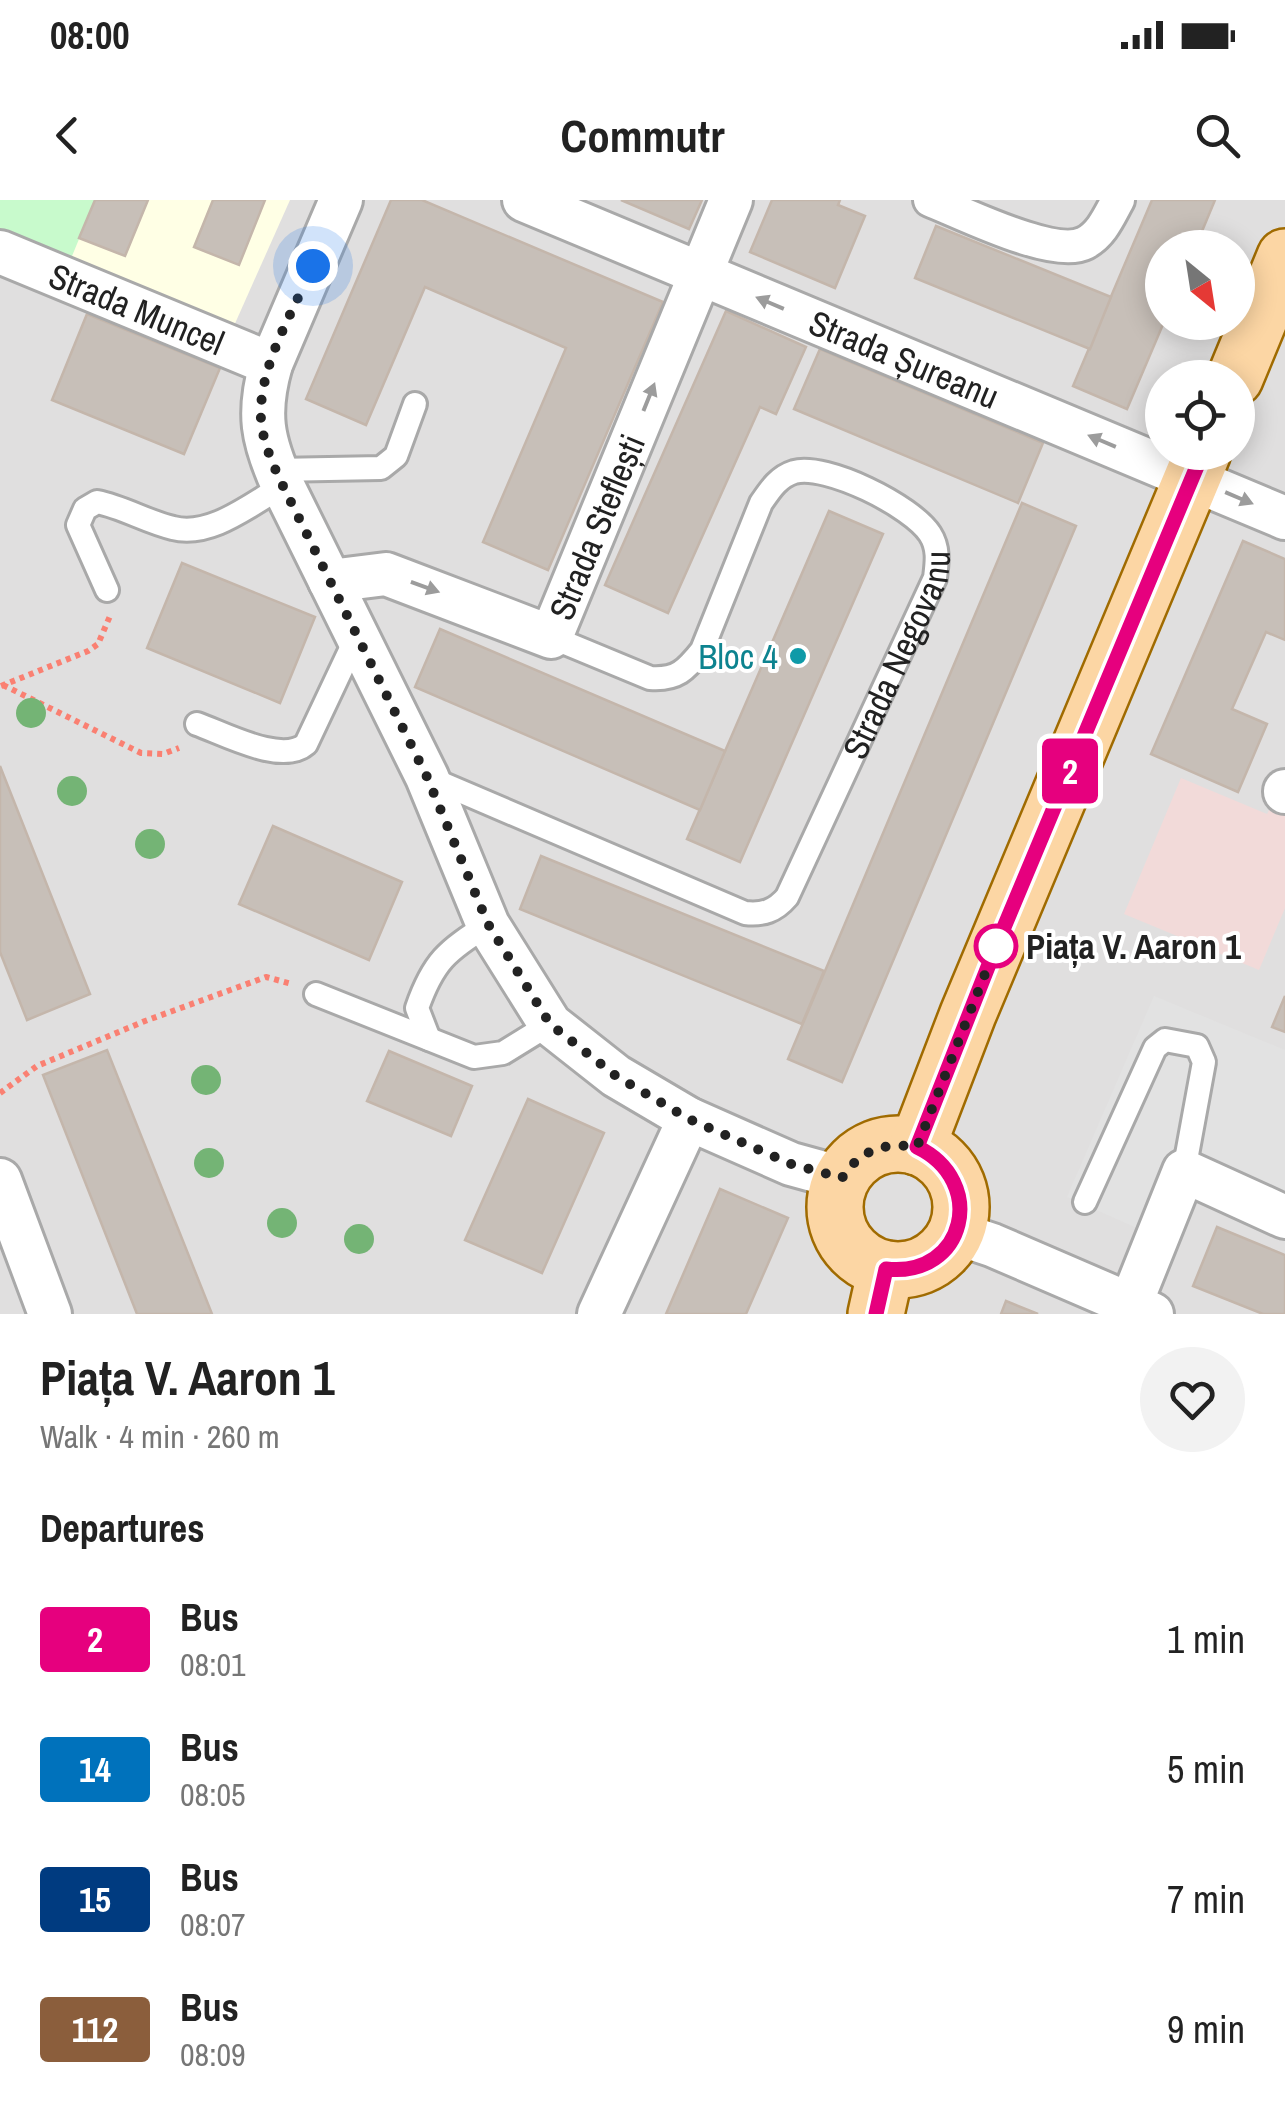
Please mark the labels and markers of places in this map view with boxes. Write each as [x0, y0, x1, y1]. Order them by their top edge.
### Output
place label: Bloc 4 [698, 633, 778, 680]
marker: Bloc 4 [787, 645, 809, 667]
place label: Piața V. Aaron 1 [1026, 923, 1241, 970]
marker: Piața V. Aaron 1 [975, 925, 1017, 967]

